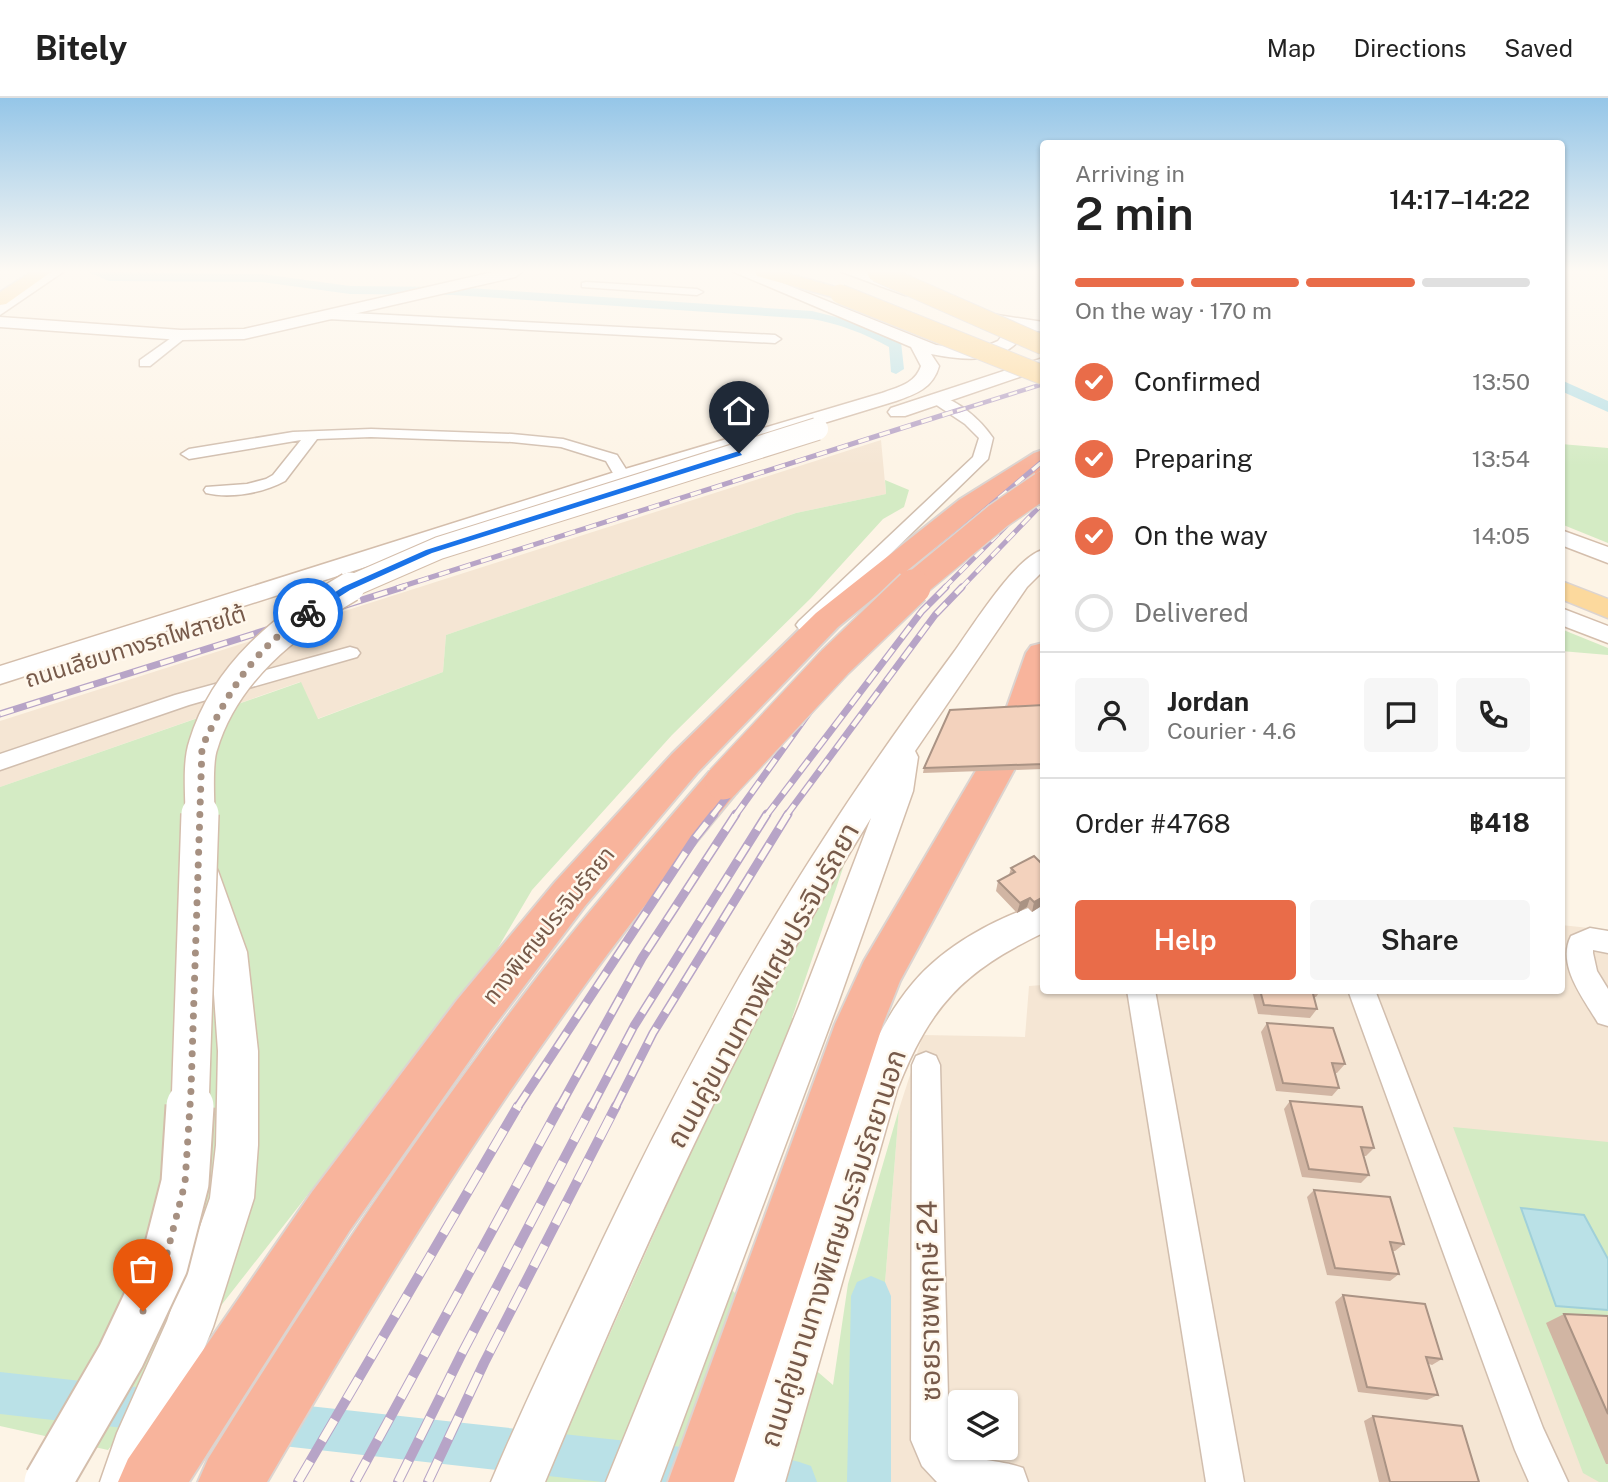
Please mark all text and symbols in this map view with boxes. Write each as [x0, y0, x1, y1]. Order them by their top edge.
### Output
text: Bitely [35, 29, 127, 67]
text: Map [1267, 34, 1316, 62]
text: Directions [1354, 34, 1466, 62]
text: Saved [1504, 34, 1573, 62]
text: Arriving in [1075, 160, 1185, 187]
text: 14:17–14:22 [1389, 184, 1530, 215]
text: 2 min [1075, 186, 1194, 240]
text: On the way · 170 m [1075, 297, 1272, 324]
icon: check [1075, 363, 1113, 401]
text: Confirmed [1134, 366, 1261, 397]
text: 13:50 [1472, 368, 1530, 395]
pin [709, 381, 769, 453]
icon: home [720, 392, 758, 430]
icon: check [1075, 440, 1113, 478]
text: Preparing [1134, 443, 1253, 474]
text: 13:54 [1472, 445, 1530, 472]
icon: check [1075, 517, 1113, 555]
text: On the way [1134, 520, 1268, 551]
text: 14:05 [1472, 522, 1530, 549]
courier [273, 578, 343, 648]
icon: bike [289, 594, 327, 632]
text: Delivered [1134, 597, 1249, 628]
street label: ถนนเลียบทางรถไฟสายใต้ [21, 600, 249, 692]
button: person [1075, 678, 1149, 752]
button: chat [1364, 678, 1438, 752]
button: phone [1456, 678, 1530, 752]
text: Jordan [1167, 686, 1249, 717]
text: Courier · 4.6 [1167, 717, 1296, 744]
text: ฿418 [1469, 807, 1530, 838]
text: Order #4768 [1075, 808, 1231, 839]
street label: ถนนคู่ขนานทางพิเศษประจิมรัถยา [659, 817, 867, 1154]
street label: ทางพิเศษประจิมรัถยา [476, 841, 620, 1009]
button: Help [1075, 900, 1296, 980]
button: Share [1310, 900, 1530, 980]
street label: ถนนคู่ขนานทางพิเศษประจิมรัถยานอก [752, 1045, 914, 1452]
street label: ซอยราชพฤกษ์ 24 [910, 1200, 946, 1402]
pin [113, 1239, 173, 1311]
icon: bag [124, 1250, 162, 1288]
map controls [948, 1390, 1018, 1460]
button: layers [948, 1390, 1018, 1460]

